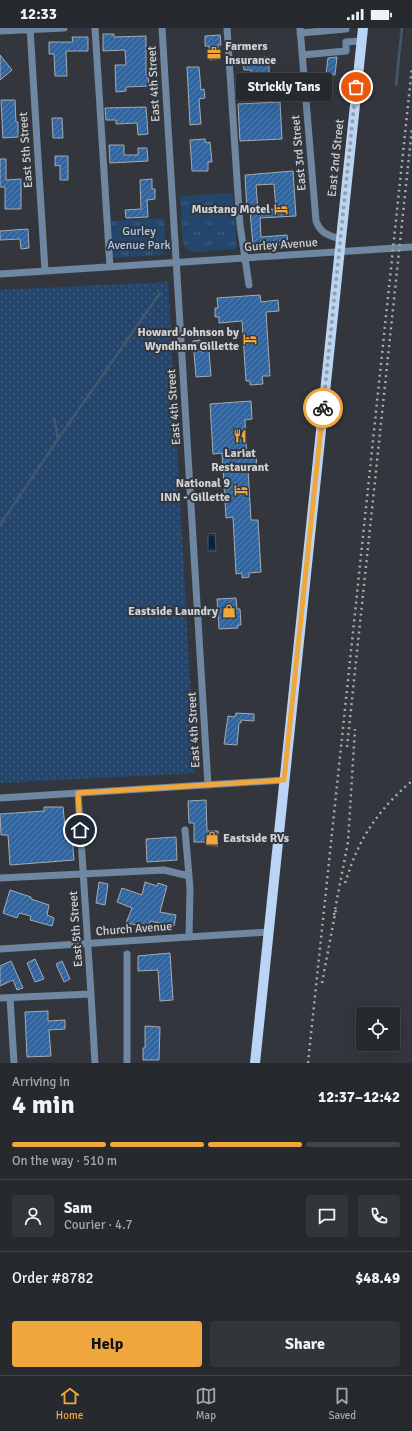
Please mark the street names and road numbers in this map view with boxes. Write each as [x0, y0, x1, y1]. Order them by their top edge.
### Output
street label: East 4th Street [145, 46, 163, 122]
street label: East 5th Street [16, 112, 36, 188]
street label: East 3rd Street [288, 115, 310, 191]
street label: East 2nd Street [324, 118, 348, 198]
street label: Gurley Avenue [244, 235, 318, 255]
street label: East 4th Street [164, 369, 184, 445]
street label: East 4th Street [185, 692, 203, 768]
street label: East 5th Street [66, 891, 86, 967]
street label: Church Avenue [95, 919, 173, 939]

